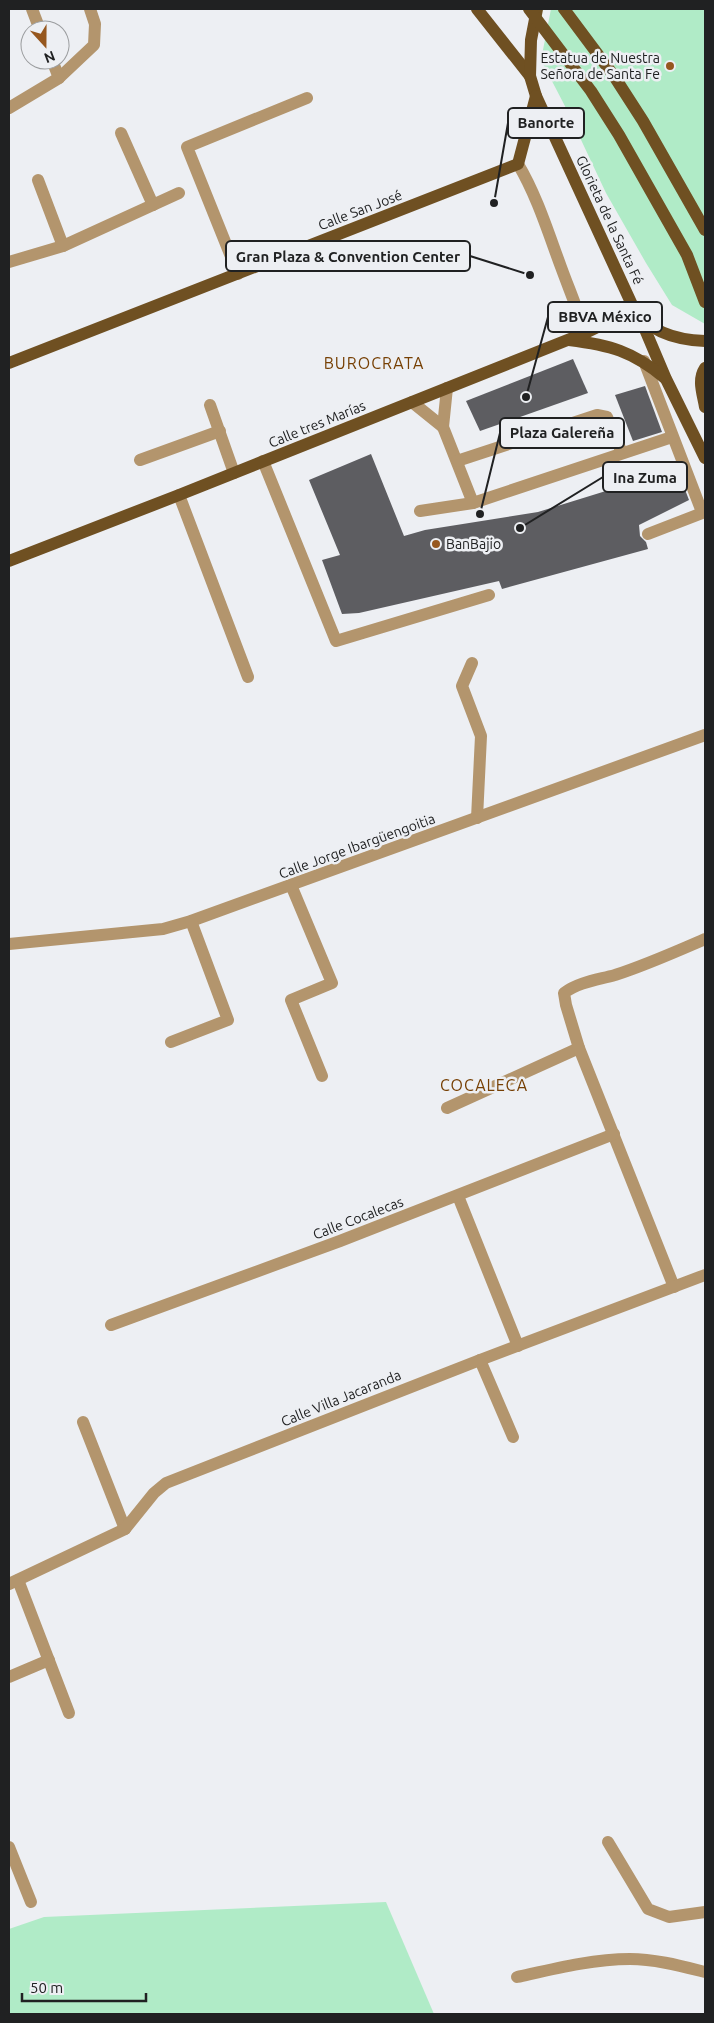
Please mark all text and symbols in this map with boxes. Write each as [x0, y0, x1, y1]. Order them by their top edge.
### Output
north arrow [20, 20, 70, 70]
text: N [42, 48, 57, 66]
place label: Estatua de Nuestra Señora de Santa Fe [540, 50, 660, 82]
marker: Estatua de Nuestra Señora de Santa Fe [664, 60, 676, 72]
callout: Banorte [508, 108, 584, 138]
text: Banorte [518, 114, 574, 131]
street label: Glorieta de la Santa Fé [573, 153, 647, 287]
street label: Calle San José [316, 187, 404, 233]
callout: Gran Plaza & Convention Center [226, 241, 470, 271]
text: Gran Plaza & Convention Center [236, 248, 461, 265]
callout: BBVA México [548, 302, 662, 332]
text: BBVA México [558, 308, 652, 325]
district label: BUROCRATA [324, 354, 424, 372]
street label: Calle tres Marías [266, 397, 368, 451]
callout: Plaza Galereña [500, 418, 624, 448]
text: Plaza Galereña [510, 424, 614, 441]
callout: Ina Zuma [603, 462, 687, 492]
text: Ina Zuma [613, 469, 677, 486]
place label: BanBajio [446, 536, 501, 552]
marker: BanBajio [430, 538, 442, 550]
street label: Calle Jorge Ibargüengoitia [277, 810, 437, 882]
district label: COCALECA [440, 1076, 528, 1094]
street label: Calle Cocalecas [310, 1193, 406, 1243]
street label: Calle Villa Jacaranda [279, 1367, 403, 1429]
scale bar [22, 1970, 146, 2002]
text: 50 m [30, 1979, 63, 1996]

